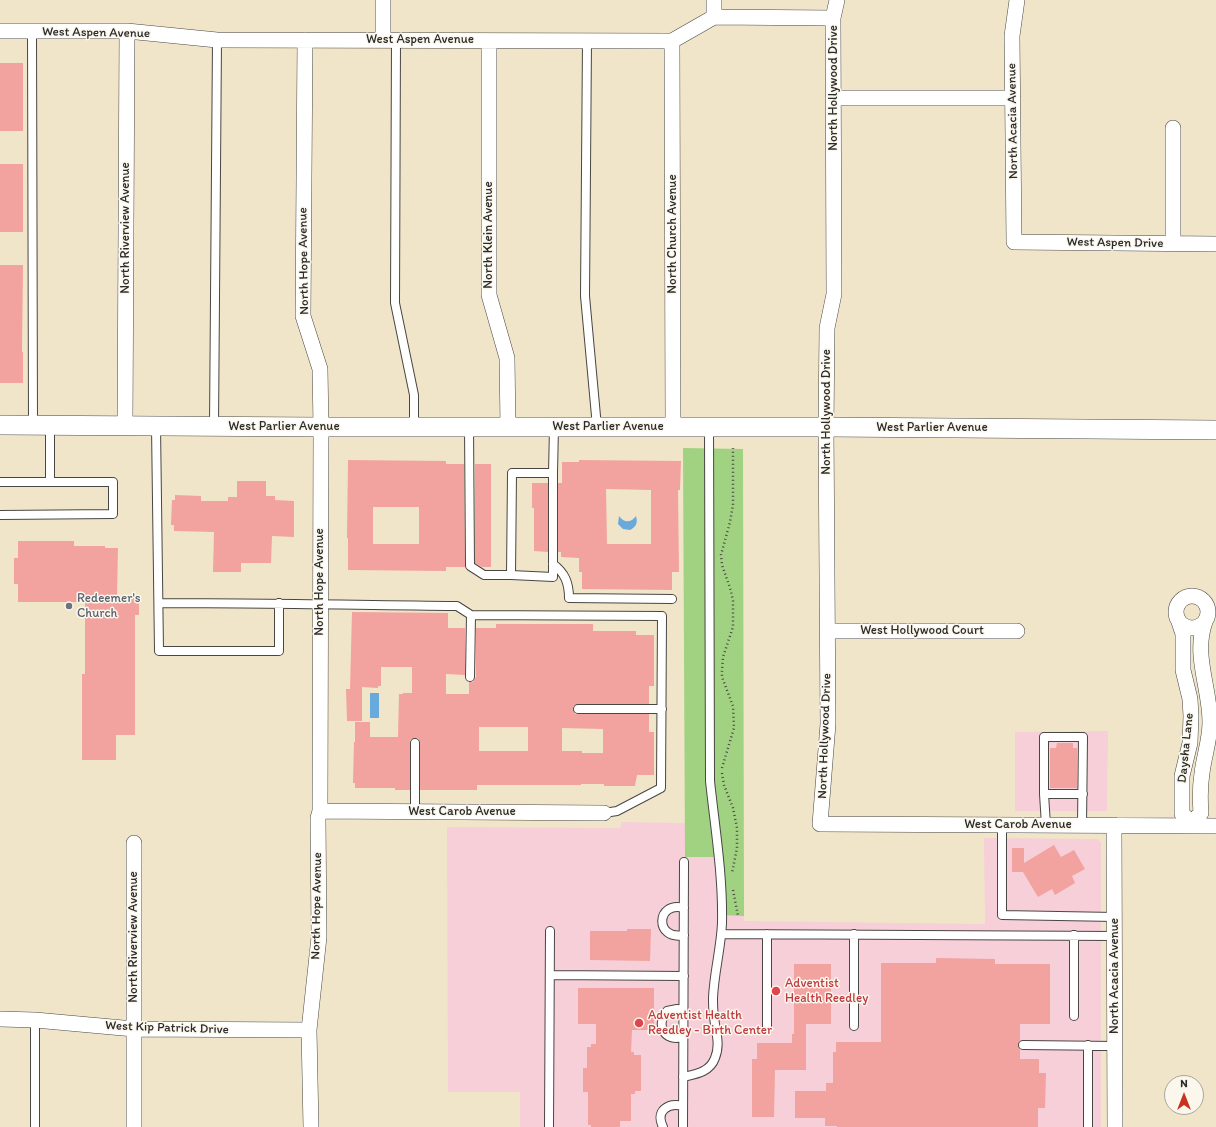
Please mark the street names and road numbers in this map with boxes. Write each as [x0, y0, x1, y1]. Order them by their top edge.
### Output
street label: West Aspen Avenue [42, 24, 150, 42]
street label: North Hollywood Drive [826, 25, 842, 151]
street label: West Aspen Avenue [366, 32, 474, 48]
street label: North Acacia Avenue [1004, 63, 1022, 179]
street label: North Riverview Avenue [118, 162, 134, 294]
street label: North Church Avenue [665, 174, 681, 294]
street label: North Klein Avenue [481, 181, 497, 289]
street label: North Hope Avenue [295, 207, 313, 315]
street label: West Aspen Drive [1066, 234, 1164, 252]
street label: North Hollywood Drive [819, 349, 835, 475]
street label: West Parlier Avenue [228, 419, 340, 435]
street label: West Parlier Avenue [552, 419, 664, 435]
street label: West Parlier Avenue [876, 420, 988, 436]
street label: North Hope Avenue [312, 528, 328, 636]
street label: West Hollywood Court [860, 623, 984, 639]
street label: North Hollywood Drive [815, 673, 835, 799]
street label: Daysha Lane [1175, 712, 1197, 784]
street label: West Carob Avenue [408, 804, 516, 820]
street label: West Carob Avenue [964, 817, 1072, 833]
street label: North Hope Avenue [308, 852, 326, 960]
street label: North Riverview Avenue [126, 871, 142, 1003]
street label: North Acacia Avenue [1107, 918, 1123, 1034]
street label: West Kip Patrick Drive [105, 1018, 229, 1038]

